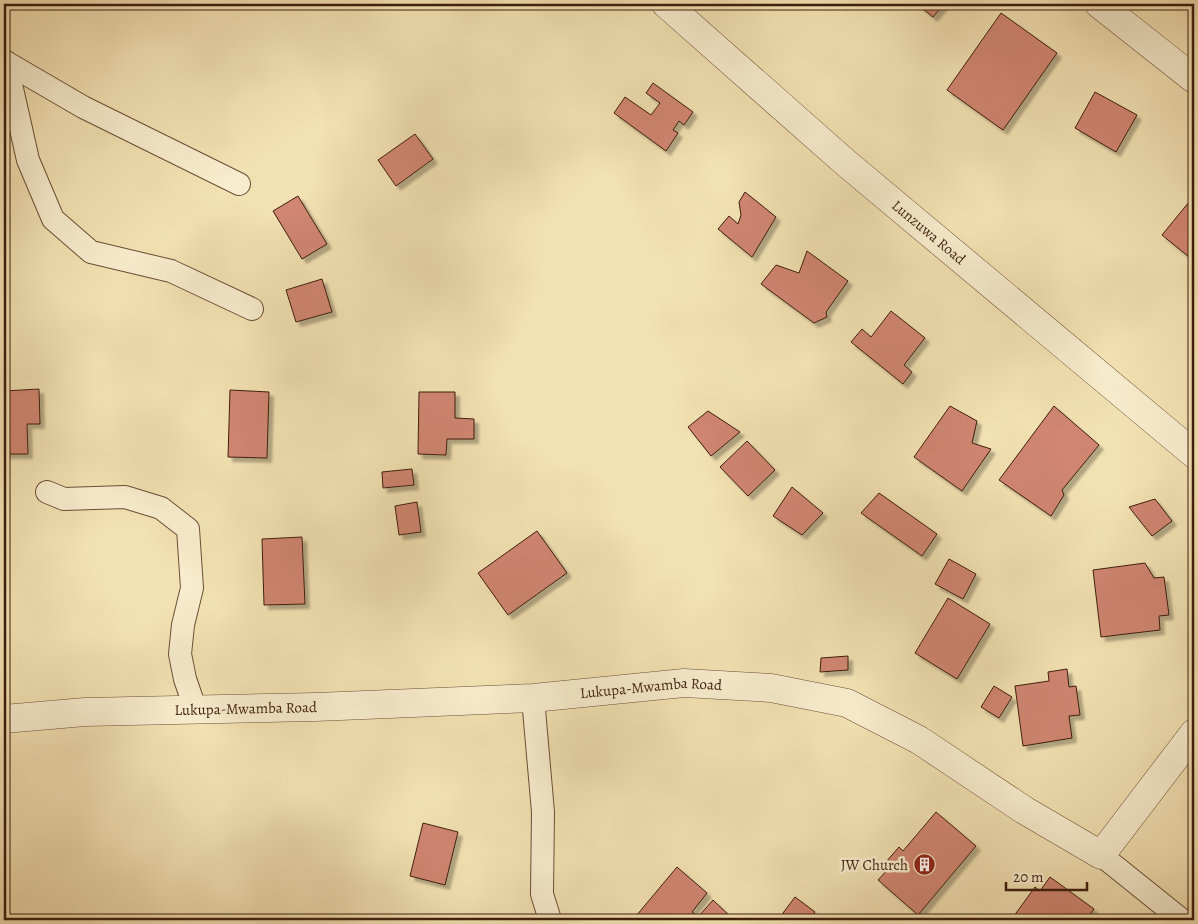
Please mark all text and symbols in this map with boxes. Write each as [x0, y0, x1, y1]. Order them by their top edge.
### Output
street label: Lunzuwa Road [888, 195, 971, 270]
street label: Lukupa-Mwamba Road [579, 673, 723, 703]
street label: Lukupa-Mwamba Road [174, 697, 318, 720]
building icon: JW Church [912, 853, 936, 877]
place label: JW Church [841, 855, 908, 875]
scale bar [1006, 859, 1087, 891]
text: 20 m [1013, 867, 1044, 887]

